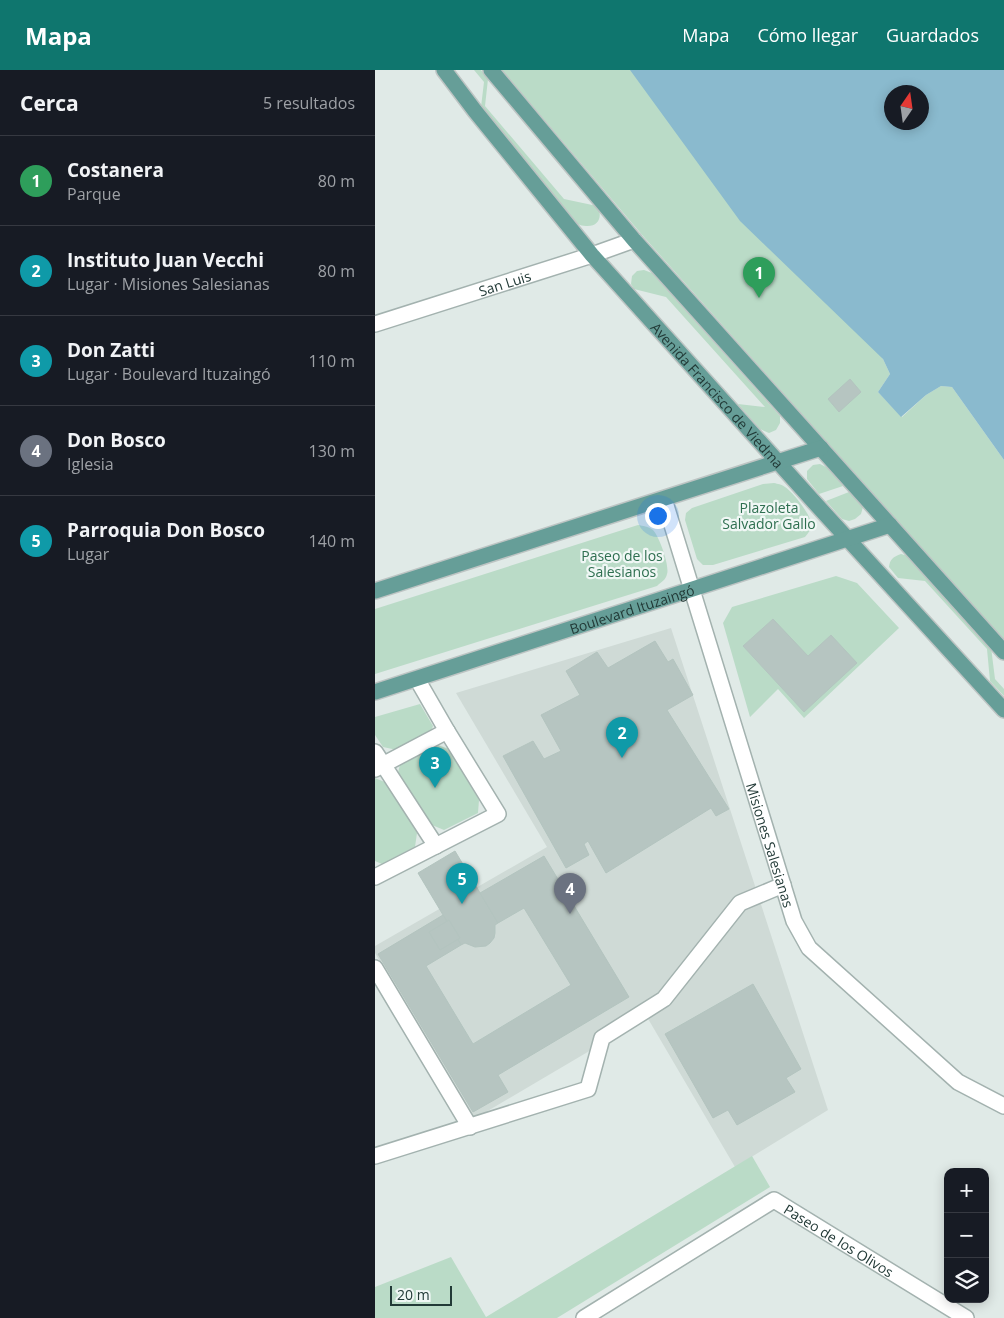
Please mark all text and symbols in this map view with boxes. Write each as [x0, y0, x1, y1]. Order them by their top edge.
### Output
text: Mapa [25, 19, 92, 52]
text: Mapa [682, 23, 729, 47]
text: Cómo llegar [757, 23, 858, 47]
text: Guardados [886, 23, 979, 47]
north arrow [884, 85, 929, 130]
text: Cerca [20, 89, 79, 117]
text: 5 resultados [263, 92, 355, 114]
text: Costanera [67, 157, 164, 183]
text: 1 [31, 170, 41, 192]
text: 80 m [318, 170, 355, 192]
text: Parque [67, 183, 121, 205]
text: Instituto Juan Vecchi [67, 247, 264, 273]
pin: 1 [743, 257, 775, 298]
text: 2 [31, 260, 41, 282]
text: 80 m [318, 260, 355, 282]
street label: San Luis [476, 265, 533, 300]
text: Lugar · Misiones Salesianas [67, 273, 270, 295]
street label: Avenida Francisco de Viedma [647, 318, 788, 472]
text: Don Zatti [67, 337, 155, 363]
text: 3 [31, 350, 41, 372]
text: 110 m [309, 350, 355, 372]
text: Lugar · Boulevard Ituzaingó [67, 363, 271, 385]
text: Don Bosco [67, 427, 166, 453]
text: 4 [31, 440, 41, 462]
text: 130 m [309, 440, 355, 462]
text: Iglesia [67, 453, 114, 475]
park label: Plazoleta Salvador Gallo [722, 498, 816, 533]
your location [645, 503, 671, 529]
text: Parroquia Don Bosco [67, 517, 265, 543]
text: 5 [31, 530, 41, 552]
text: 140 m [309, 530, 355, 552]
text: Lugar [67, 543, 109, 565]
park label: Paseo de los Salesianos [581, 546, 663, 581]
street label: Boulevard Ituzaingó [567, 580, 697, 638]
pin: 2 [606, 717, 638, 758]
pin: 3 [419, 747, 451, 788]
street label: Misiones Salesianas [742, 780, 799, 910]
pin: 5 [446, 863, 478, 904]
pin: 4 [554, 873, 586, 914]
map controls [944, 1168, 989, 1303]
button: + [944, 1168, 989, 1213]
street label: Paseo de los Olivos [781, 1199, 898, 1281]
button: − [944, 1213, 989, 1258]
button: layers [944, 1258, 989, 1303]
scale bar [390, 1283, 453, 1306]
text: 20 m [397, 1285, 430, 1304]

